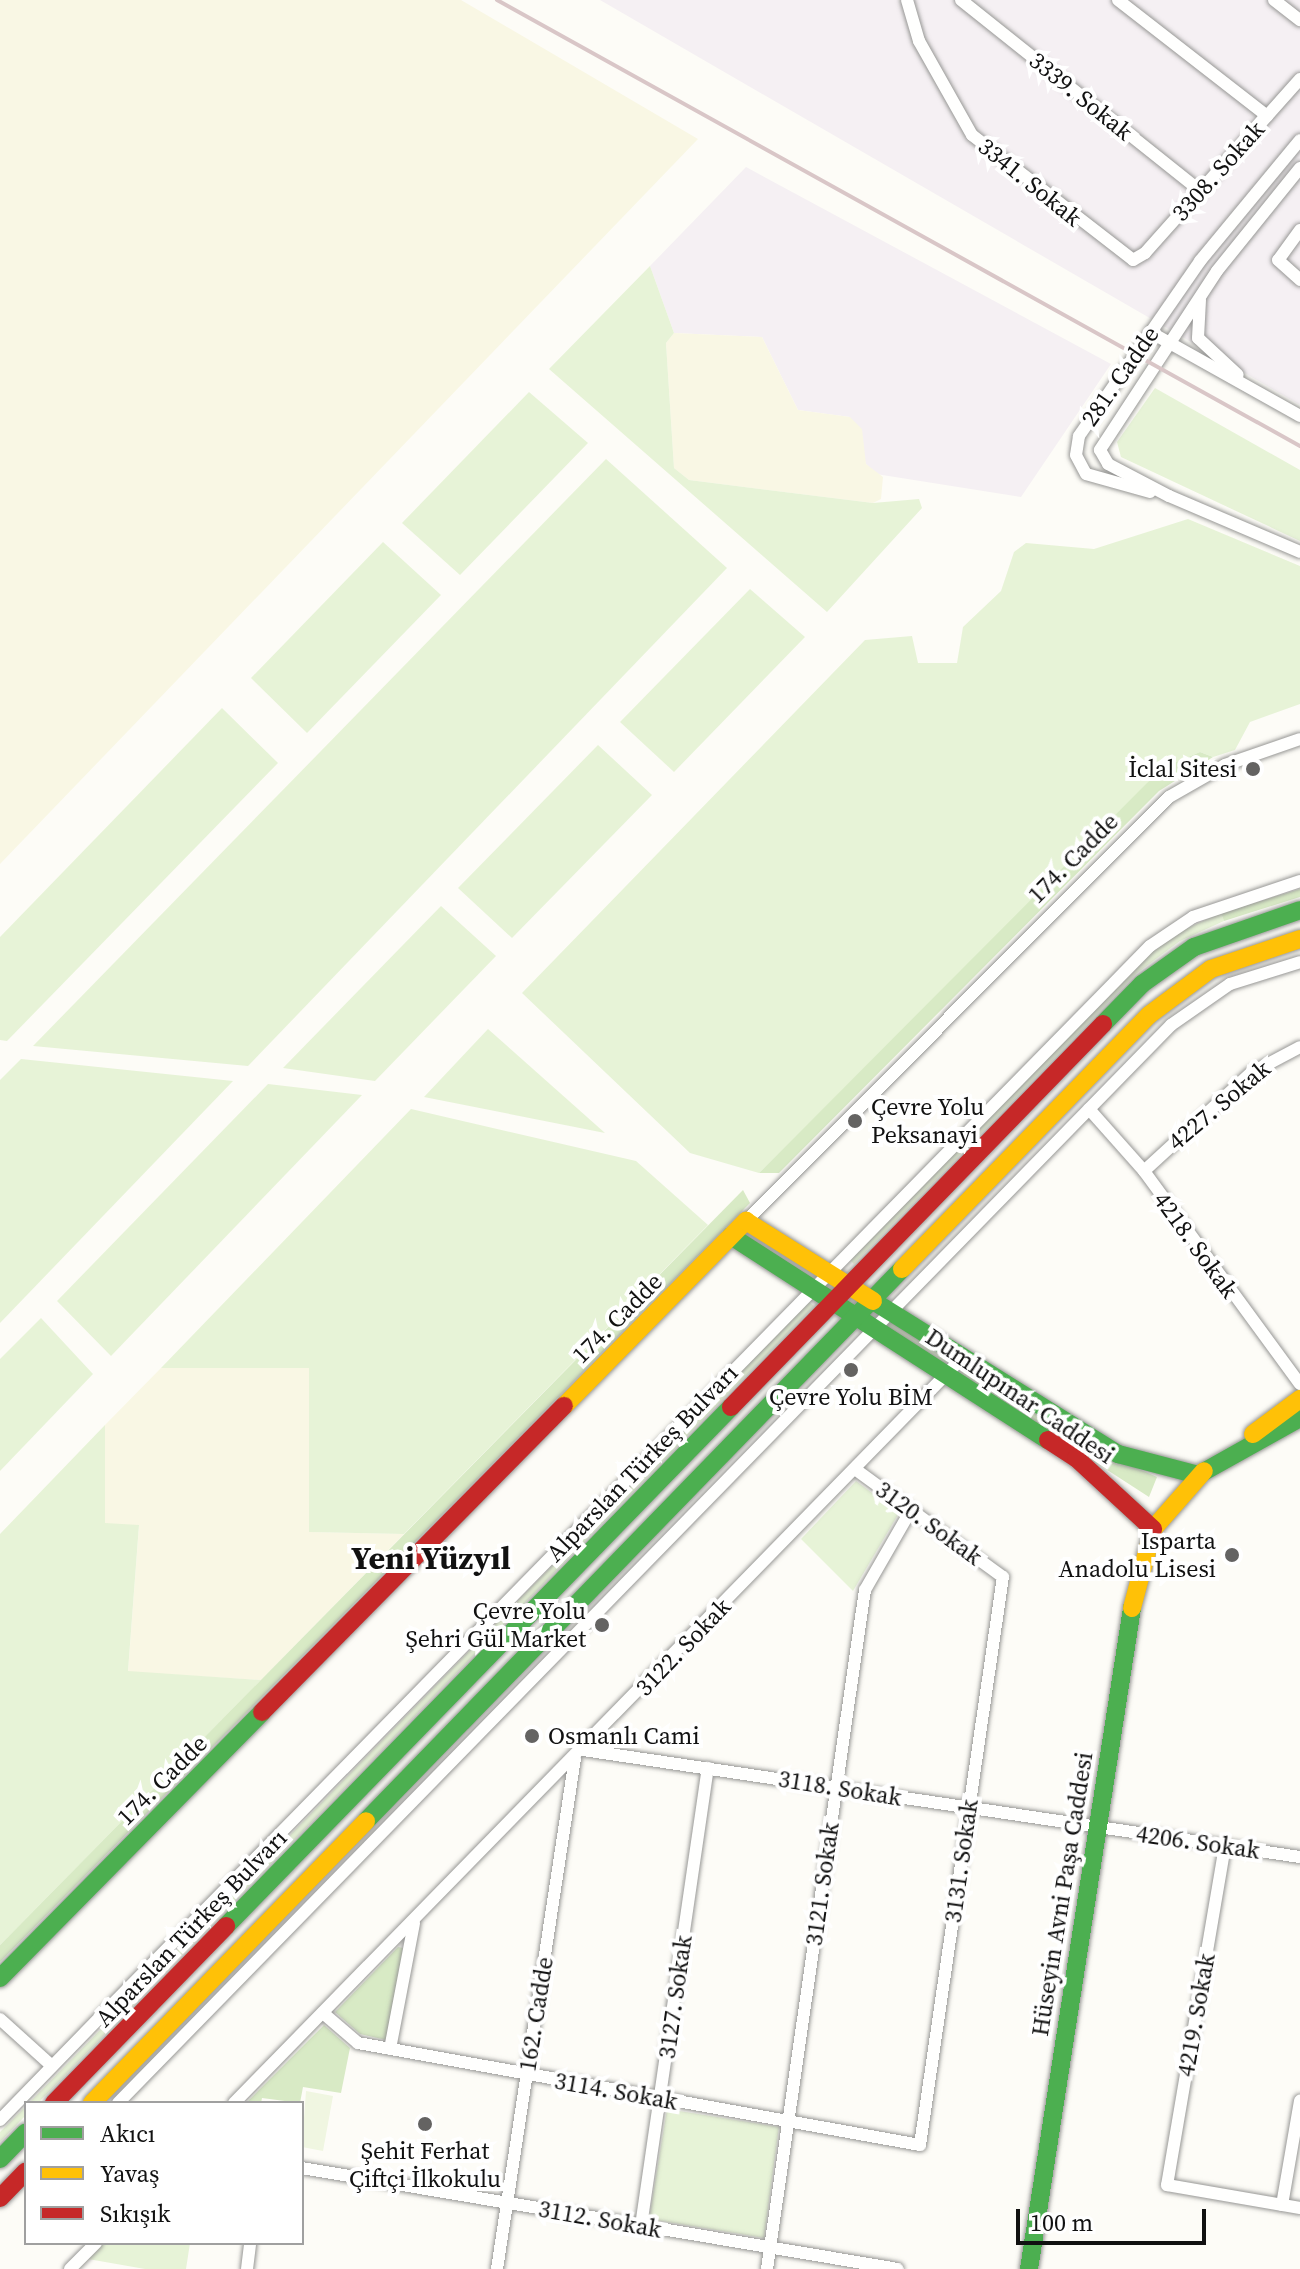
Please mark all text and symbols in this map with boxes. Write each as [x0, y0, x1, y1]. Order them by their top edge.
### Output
street label: 3339. Sokak [1024, 46, 1138, 146]
street label: 3308. Sokak [1166, 115, 1270, 227]
street label: 3341. Sokak [973, 132, 1087, 232]
street label: 281. Cadde [1075, 320, 1165, 432]
place label: İclal Sitesi [1128, 755, 1237, 783]
marker: İclal Sitesi [1244, 760, 1262, 778]
street label: 174. Cadde [1022, 807, 1124, 909]
street label: 4227. Sokak [1162, 1054, 1276, 1156]
place label: Çevre Yolu Peksanayi [871, 1093, 985, 1149]
marker: Çevre Yolu Peksanayi [846, 1112, 864, 1130]
street label: 4218. Sokak [1148, 1186, 1244, 1304]
street label: 174. Cadde [566, 1267, 668, 1369]
street label: Dumlupınar Caddesi [920, 1322, 1120, 1470]
street label: Alparslan Türkeş Bulvarı [540, 1358, 744, 1568]
marker: Çevre Yolu BİM [842, 1361, 860, 1379]
place label: Çevre Yolu BİM [769, 1383, 933, 1411]
street label: 3120. Sokak [870, 1475, 988, 1571]
place label: Isparta Anadolu Lisesi [1059, 1527, 1216, 1583]
district label: Yeni Yüzyıl [351, 1539, 511, 1577]
marker: Isparta Anadolu Lisesi [1223, 1546, 1241, 1564]
street label: 3122. Sokak [629, 1592, 737, 1702]
place label: Çevre Yolu Şehri Gül Market [405, 1597, 586, 1653]
marker: Çevre Yolu Şehri Gül Market [593, 1616, 611, 1634]
place label: Osmanlı Cami [548, 1722, 700, 1750]
marker: Osmanlı Cami [523, 1727, 541, 1745]
street label: 174. Cadde [111, 1729, 213, 1831]
street label: Hüseyin Avni Paşa Caddesi [1025, 1750, 1099, 2038]
street label: 3118. Sokak [776, 1764, 904, 1812]
street label: 3131. Sokak [938, 1797, 984, 1925]
street label: 4206. Sokak [1134, 1819, 1262, 1865]
street label: 3121. Sokak [799, 1820, 845, 1948]
street label: Alparslan Türkeş Bulvarı [89, 1823, 293, 2033]
street label: 3127. Sokak [652, 1933, 698, 2061]
street label: 4219. Sokak [1171, 1951, 1221, 2079]
street label: 162. Cadde [513, 1955, 559, 2073]
street label: 3114. Sokak [552, 2066, 680, 2116]
legend [24, 2101, 304, 2245]
marker: Şehit Ferhat Çiftçi İlkokulu [416, 2115, 434, 2133]
text: Akıcı [100, 2117, 155, 2150]
place label: Şehit Ferhat Çiftçi İlkokulu [349, 2137, 501, 2193]
text: Yavaş [100, 2157, 159, 2190]
scale bar [1020, 2193, 1210, 2243]
street label: 3112. Sokak [536, 2194, 664, 2244]
text: Sıkışık [100, 2197, 170, 2230]
text: 100 m [1030, 2206, 1093, 2239]

